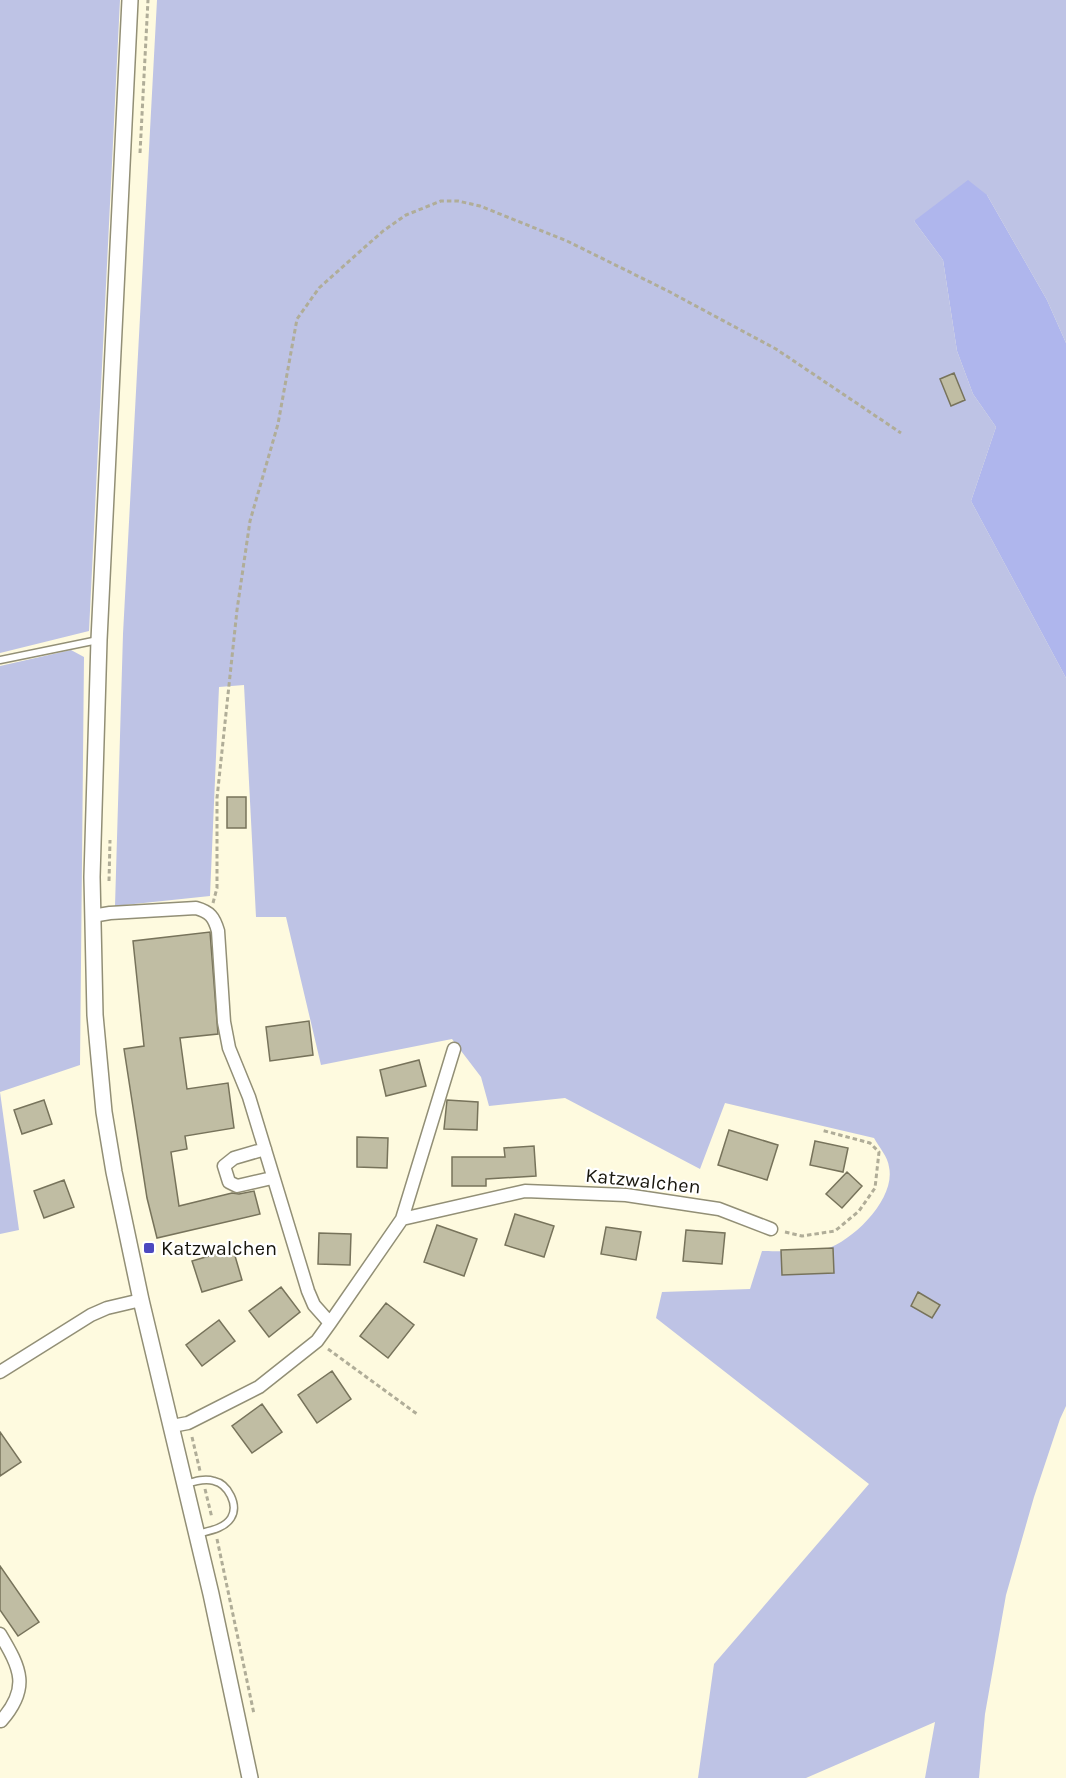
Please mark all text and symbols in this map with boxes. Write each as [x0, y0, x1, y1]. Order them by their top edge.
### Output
street label: Katzwalchen [584, 1164, 702, 1198]
place label: Katzwalchen [161, 1237, 277, 1260]
marker: Katzwalchen [142, 1241, 156, 1255]

